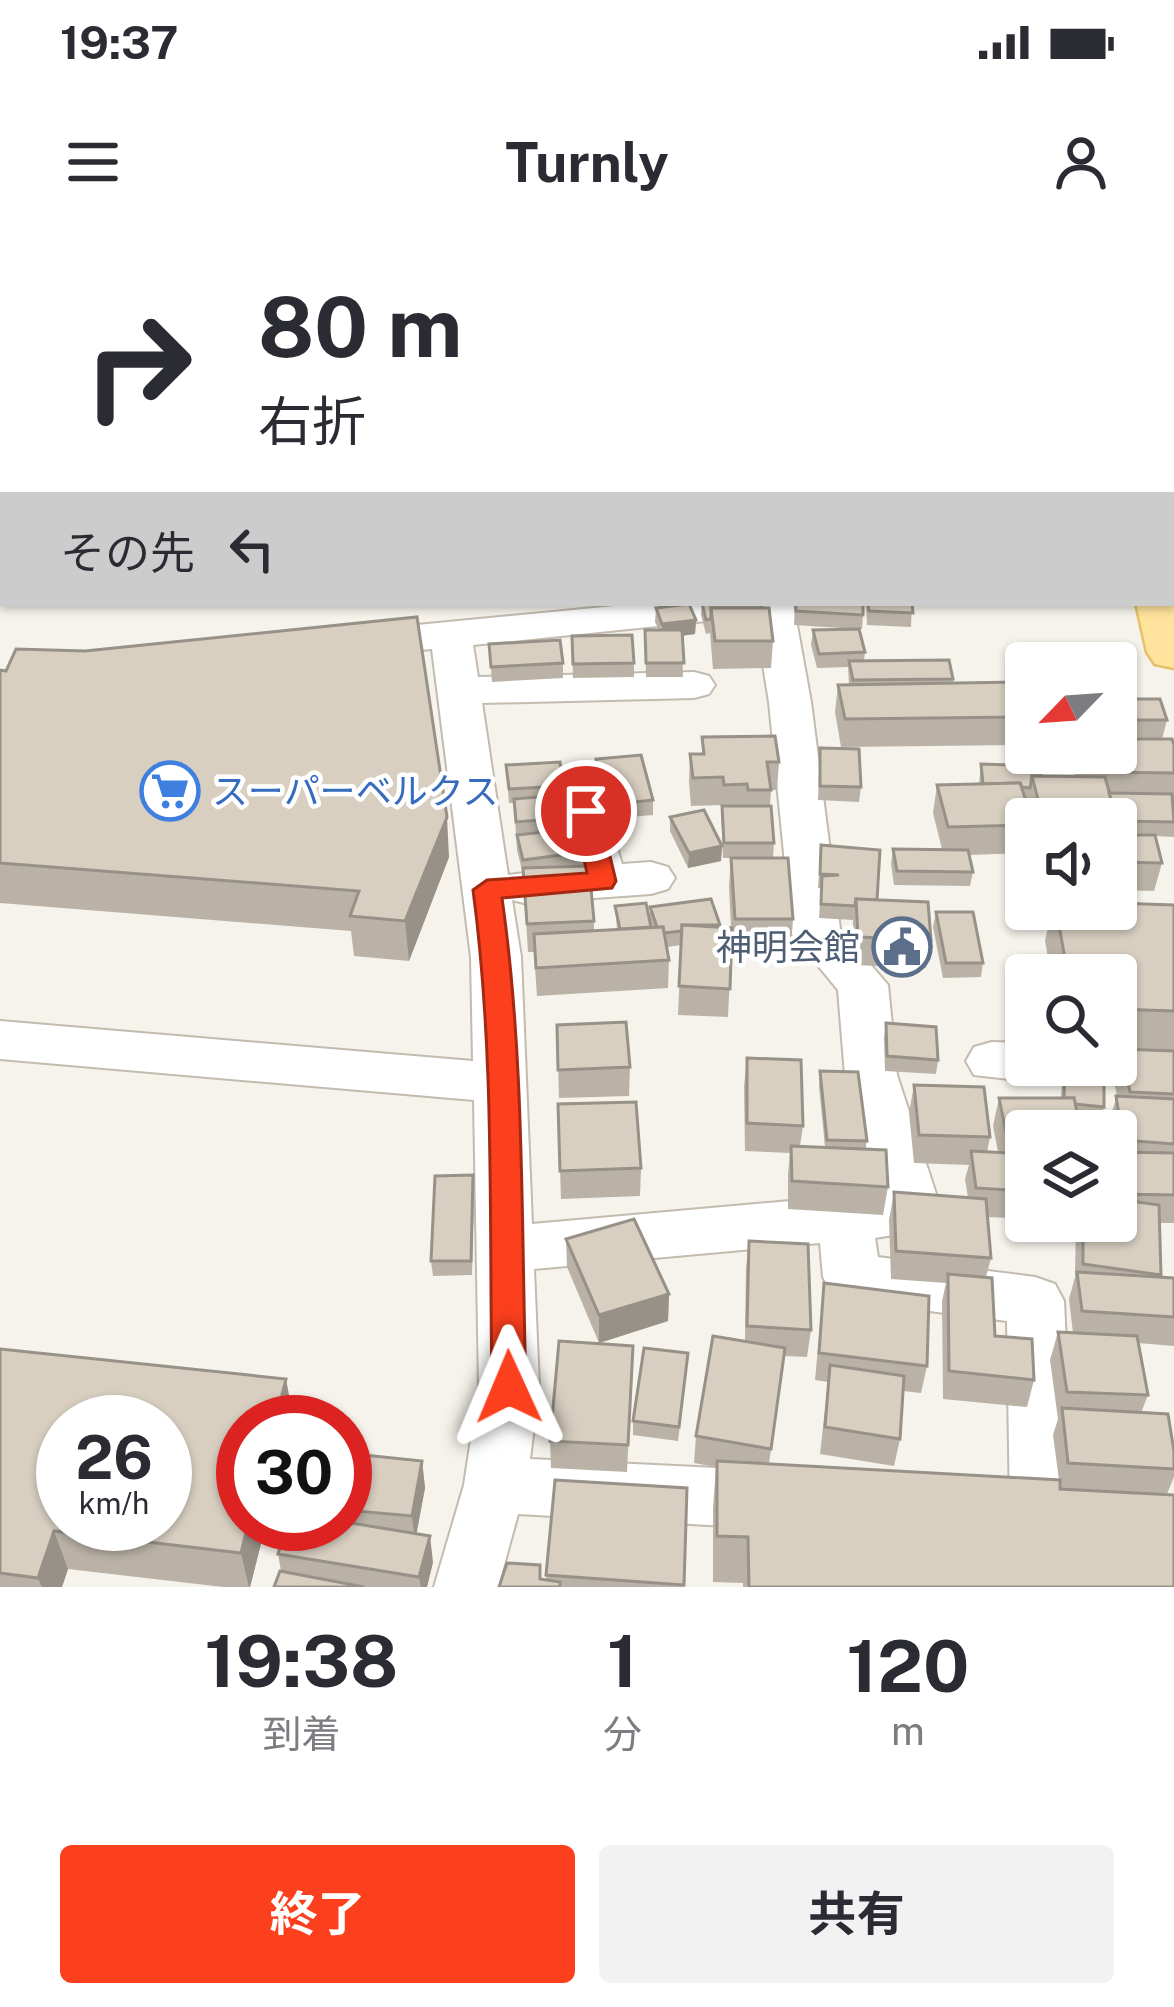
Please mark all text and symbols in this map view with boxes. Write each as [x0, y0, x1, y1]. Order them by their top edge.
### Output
text: 19:37 [60, 16, 178, 69]
icon: menu [60, 129, 126, 195]
icon: person [1048, 129, 1114, 195]
text: Turnly [505, 131, 669, 194]
text: 80 m [258, 277, 462, 376]
icon: right [60, 288, 216, 444]
text: 右折 [258, 390, 366, 453]
icon: left [219, 516, 285, 582]
text: その先 [60, 526, 195, 579]
north arrow [1005, 642, 1137, 774]
map controls [1005, 642, 1137, 1242]
supermarket icon: スーパーベルクス [139, 760, 201, 822]
pin [535, 760, 637, 862]
place label: スーパーベルクス [212, 770, 499, 812]
icon: arrive [553, 778, 619, 844]
button: sound [1005, 798, 1137, 930]
public building icon: 神明会館 [871, 916, 933, 978]
place label: 神明会館 [716, 926, 860, 968]
button: search [1005, 954, 1137, 1086]
button: layers [1005, 1110, 1137, 1242]
position arrow [446, 1324, 572, 1450]
speed limit sign: 30 [216, 1395, 372, 1551]
text: 26 [75, 1422, 153, 1493]
text: km/h [79, 1485, 149, 1521]
text: 19:38 [205, 1619, 398, 1703]
text: 1 [607, 1619, 638, 1703]
text: 120 [846, 1624, 969, 1708]
text: m [891, 1708, 925, 1754]
text: 到着 [262, 1711, 340, 1757]
text: 分 [603, 1711, 642, 1757]
button: 終了 [60, 1845, 575, 1983]
button: 共有 [599, 1845, 1114, 1983]

